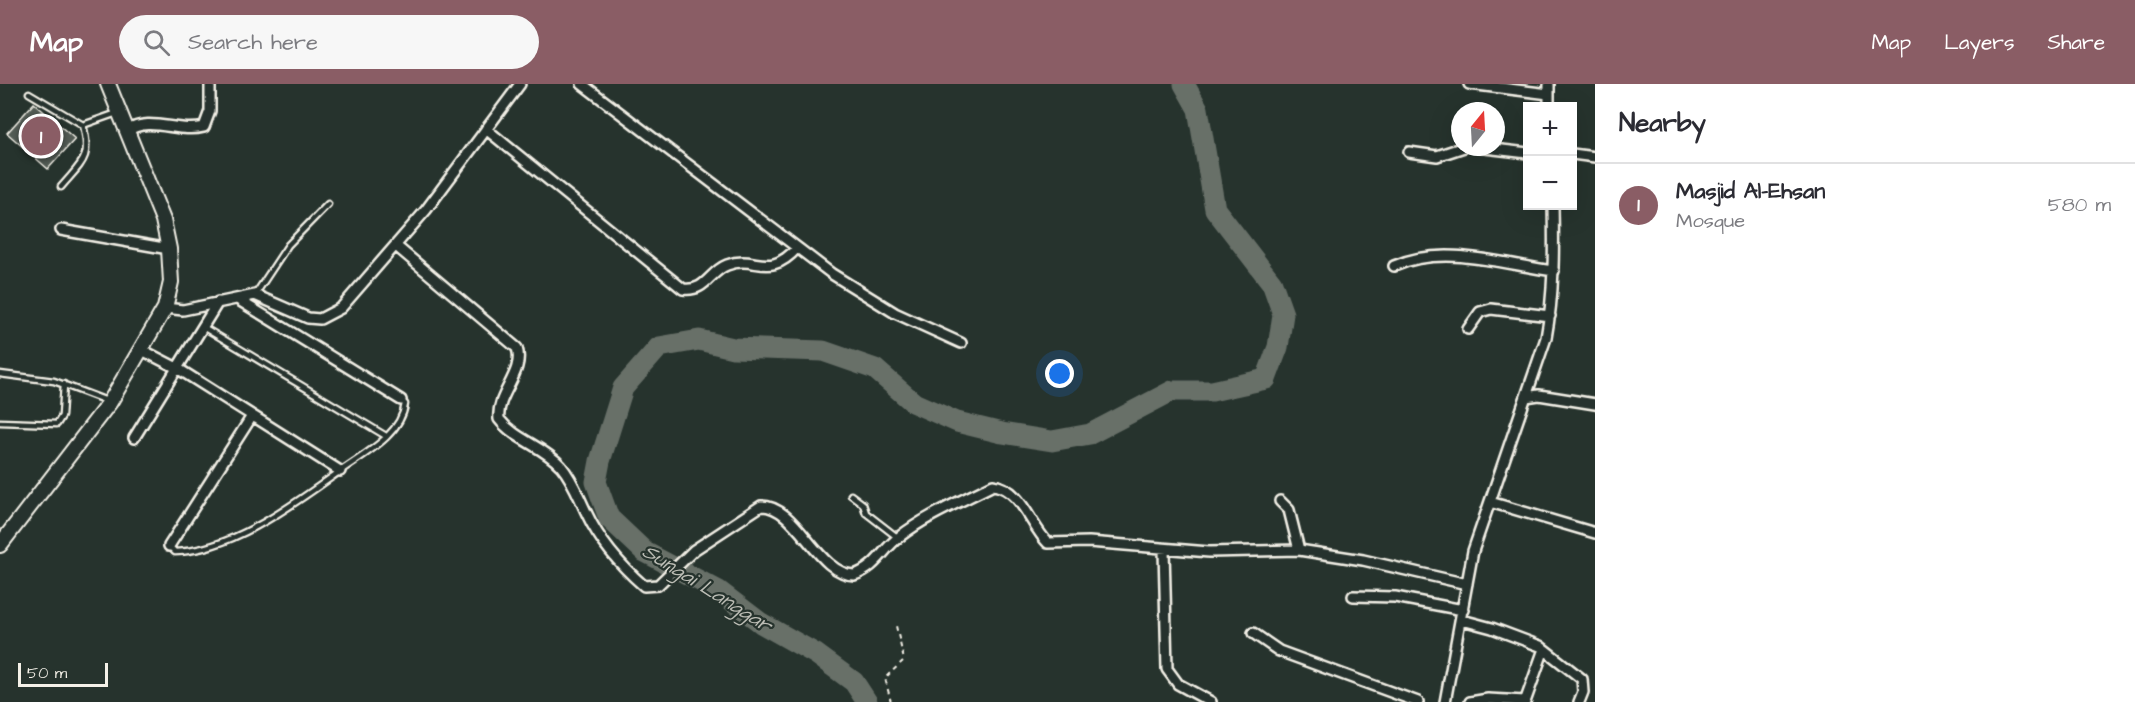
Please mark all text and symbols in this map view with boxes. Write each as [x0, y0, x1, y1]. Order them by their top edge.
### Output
search box [119, 15, 539, 69]
text: Map [30, 23, 83, 62]
icon: search [140, 26, 173, 59]
text: Search here [188, 27, 318, 58]
text: Map [1871, 28, 1911, 57]
text: Layers [1944, 28, 2014, 57]
text: Share [2047, 28, 2105, 57]
north arrow [1451, 102, 1505, 156]
map controls [1523, 102, 1577, 210]
button: + [1523, 102, 1577, 156]
text: Nearby [1619, 105, 1706, 141]
pin: 1 [22, 113, 60, 158]
button: − [1523, 156, 1577, 210]
text: Masjid Al-Ehsan [1676, 176, 1825, 207]
text: 1 [1637, 191, 1640, 219]
text: 580 m [2048, 191, 2111, 219]
text: Mosque [1676, 207, 1745, 235]
your location [1045, 359, 1074, 388]
water label: Sungai Langgar [636, 537, 779, 641]
scale bar [18, 660, 108, 688]
text: 50 m [27, 662, 67, 684]

